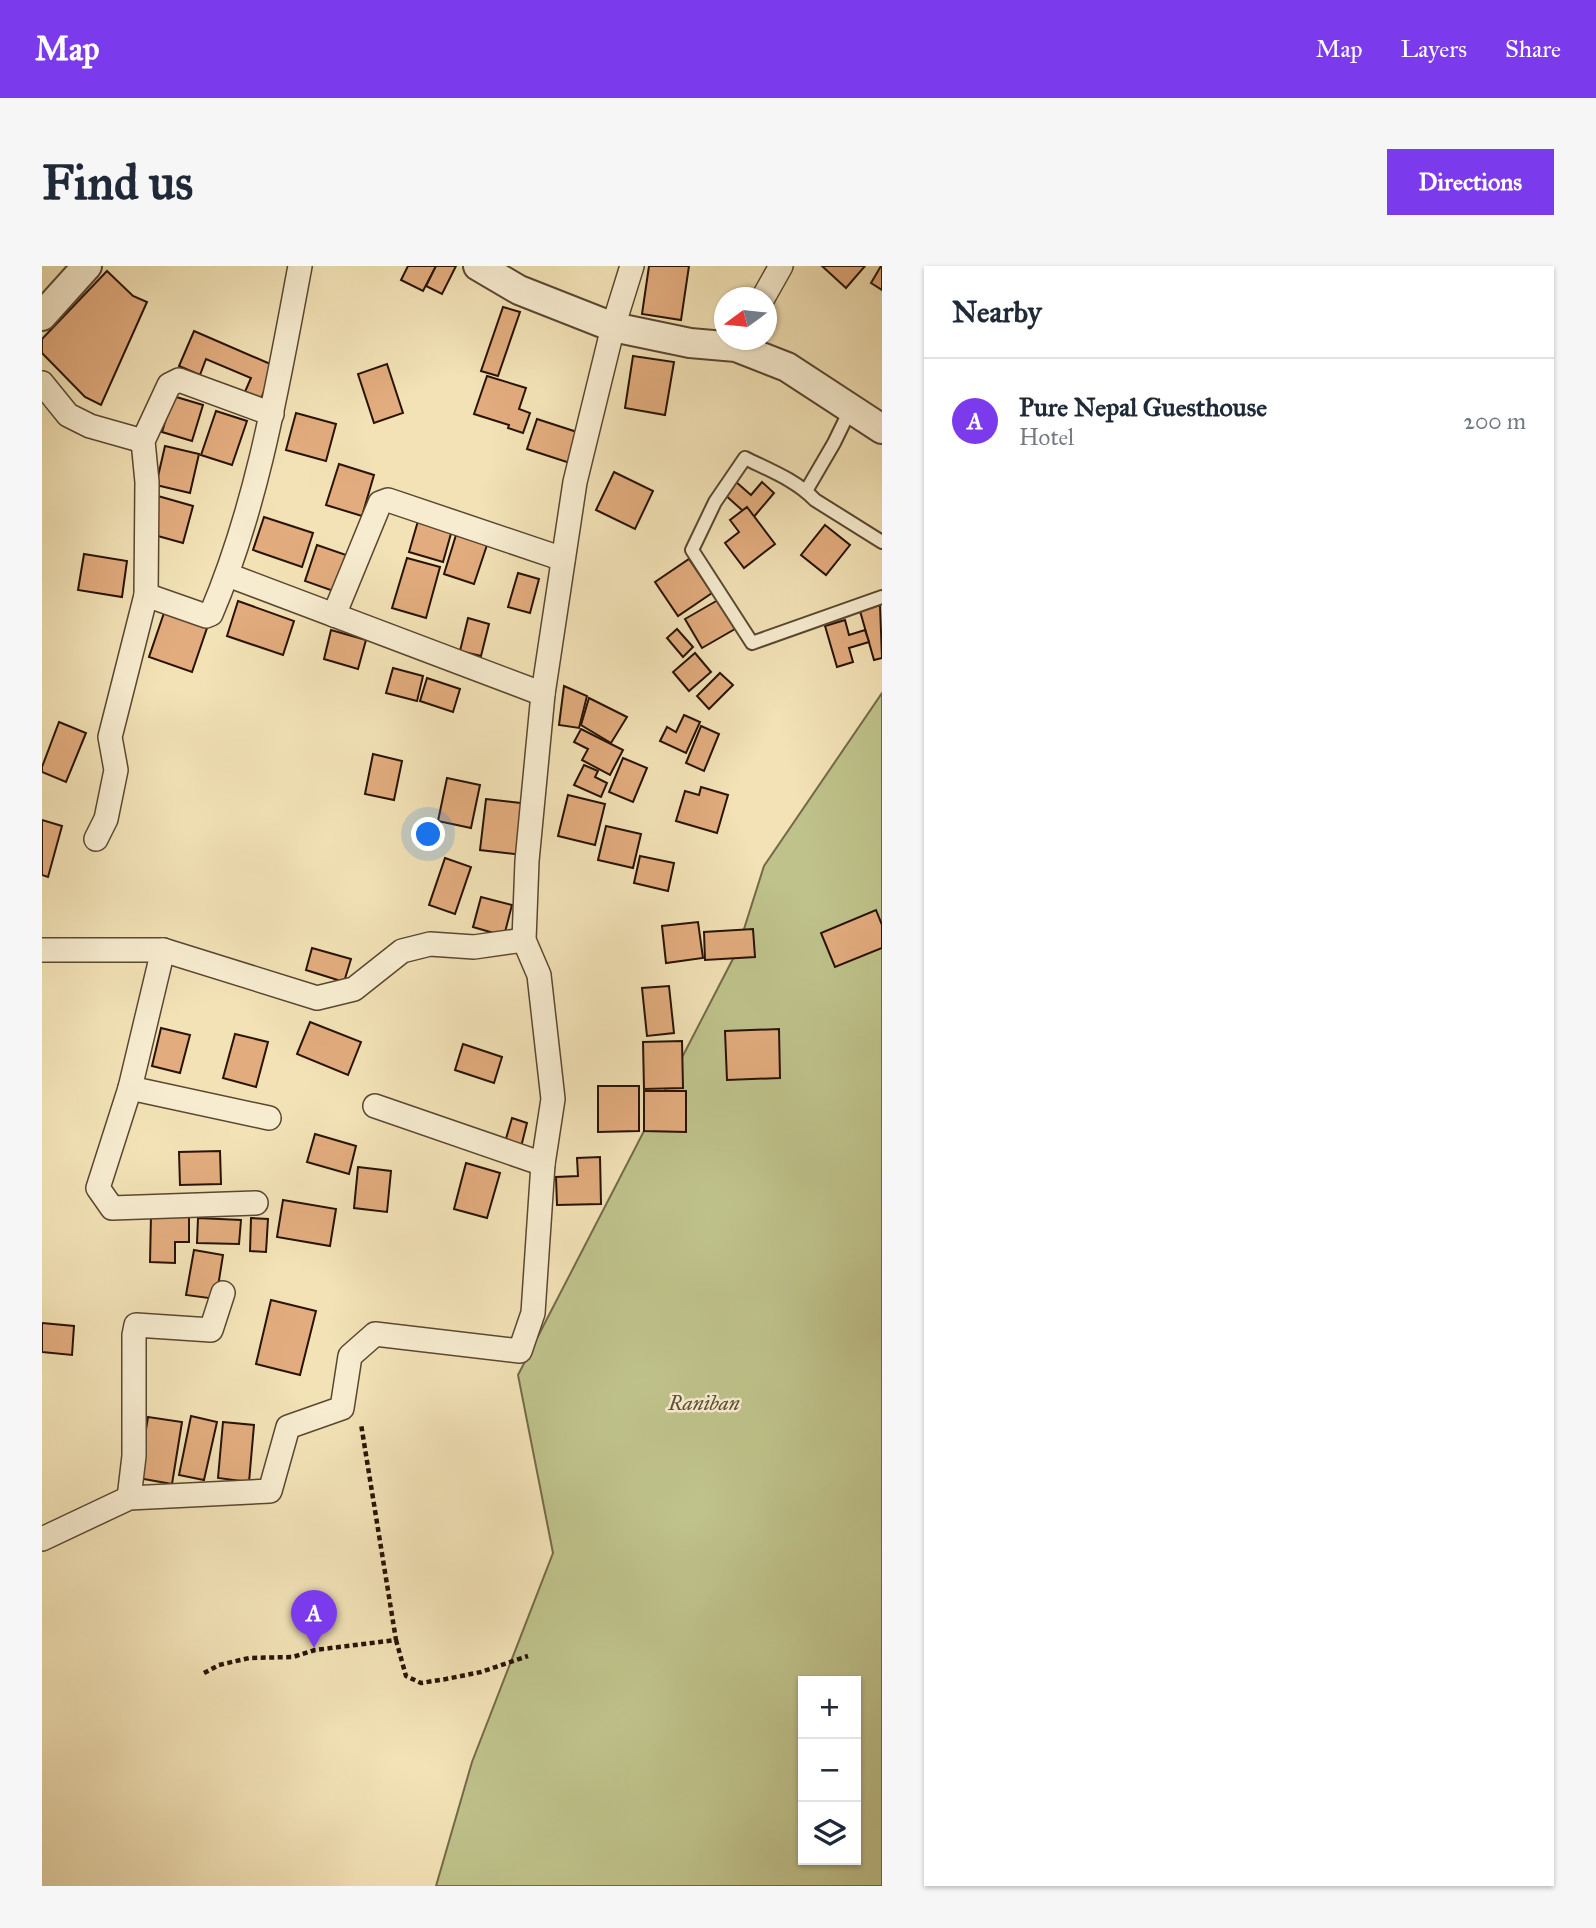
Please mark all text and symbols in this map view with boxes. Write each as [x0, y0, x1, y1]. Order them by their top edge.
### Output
text: Map [35, 29, 99, 69]
text: Map [1316, 34, 1363, 64]
text: Layers [1401, 34, 1467, 64]
text: Share [1505, 34, 1561, 64]
button: Directions [1387, 149, 1554, 215]
text: Find us [42, 153, 193, 212]
north arrow [714, 287, 777, 350]
text: Nearby [952, 294, 1042, 330]
text: Pure Nepal Guesthouse [1019, 391, 1267, 423]
text: A [967, 407, 983, 435]
text: 200 m [1464, 407, 1526, 435]
text: Hotel [1019, 423, 1074, 451]
your location [411, 817, 445, 851]
park label: Raniban [667, 1390, 740, 1416]
pin: A [291, 1590, 337, 1648]
map controls [798, 1676, 861, 1865]
button: + [798, 1676, 861, 1739]
button: − [798, 1739, 861, 1802]
button: layers [798, 1802, 861, 1865]

